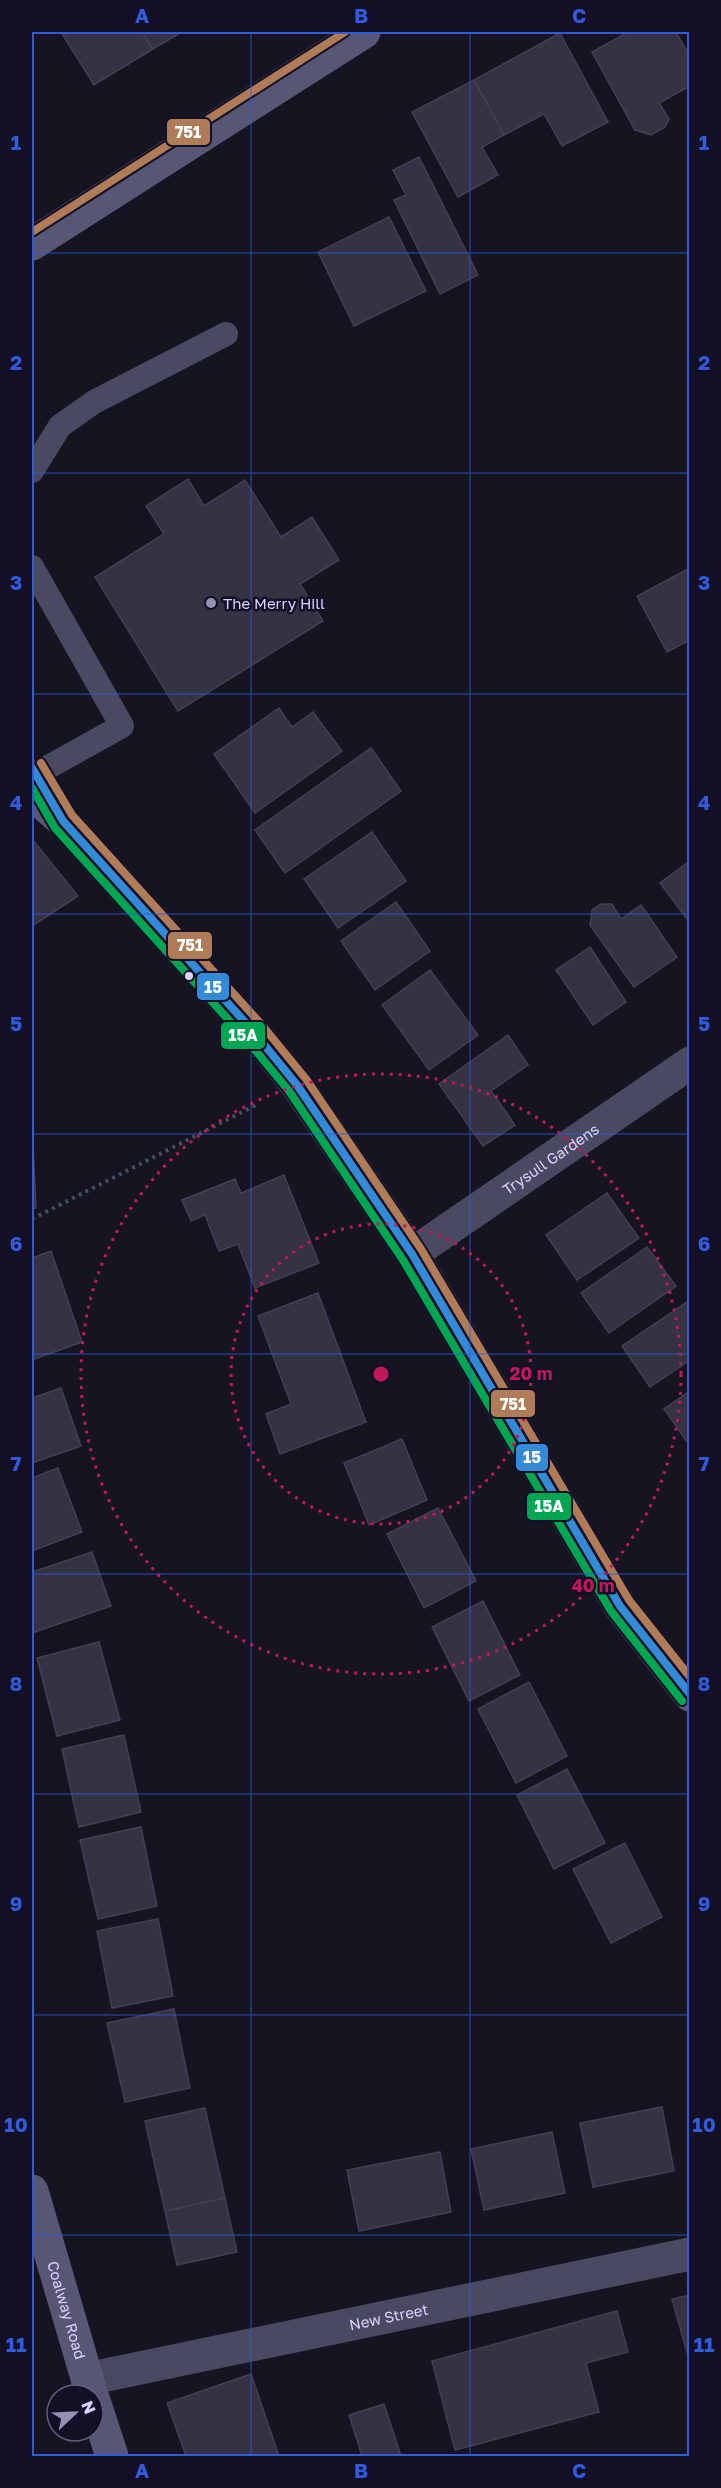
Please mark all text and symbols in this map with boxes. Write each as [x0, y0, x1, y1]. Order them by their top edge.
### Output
text: A [135, 3, 149, 27]
text: B [354, 3, 368, 27]
text: C [572, 3, 586, 27]
line badge: 751 [166, 118, 211, 146]
text: 751 [175, 122, 201, 142]
text: 1 [11, 130, 21, 154]
text: 1 [699, 130, 709, 154]
text: 2 [10, 350, 22, 374]
text: 2 [698, 350, 710, 374]
text: 3 [10, 570, 22, 594]
text: 3 [698, 570, 710, 594]
place label: The Merry Hill [223, 594, 325, 612]
marker: The Merry Hill [204, 596, 218, 610]
text: 4 [10, 790, 22, 814]
text: 4 [698, 790, 710, 814]
line badge: 751 [167, 931, 213, 960]
text: 751 [177, 935, 203, 955]
unlabelled marker [183, 970, 195, 982]
line badge: 15 [196, 972, 230, 1001]
text: 15 [204, 977, 222, 997]
text: 5 [10, 1011, 22, 1035]
text: 5 [698, 1011, 710, 1035]
line badge: 15A [220, 1021, 266, 1050]
text: 15A [228, 1025, 258, 1045]
street label: Trysull Gardens [499, 1119, 602, 1198]
text: 6 [10, 1231, 22, 1255]
text: 6 [698, 1231, 710, 1255]
text: 20 m [510, 1362, 552, 1384]
centre of rings [371, 1364, 391, 1384]
line badge: 751 [490, 1389, 536, 1418]
text: 751 [500, 1394, 526, 1414]
line badge: 15 [515, 1443, 549, 1472]
text: 15 [523, 1447, 541, 1467]
text: 7 [11, 1451, 22, 1475]
text: 7 [699, 1451, 710, 1475]
line badge: 15A [526, 1492, 572, 1521]
text: 15A [534, 1496, 564, 1516]
text: 40 m [571, 1574, 615, 1596]
text: 8 [10, 1671, 22, 1695]
text: 8 [698, 1671, 710, 1695]
text: 9 [10, 1891, 22, 1915]
text: 9 [698, 1891, 710, 1915]
text: 10 [4, 2112, 28, 2136]
text: 10 [692, 2112, 716, 2136]
street label: Coalway Road [44, 2259, 90, 2361]
street label: New Street [347, 2300, 430, 2333]
text: 11 [6, 2332, 26, 2356]
text: 11 [694, 2332, 714, 2356]
north arrow [45, 2383, 105, 2443]
text: N [77, 2398, 100, 2417]
text: A [135, 2458, 149, 2482]
text: B [354, 2458, 368, 2482]
text: C [572, 2458, 586, 2482]

